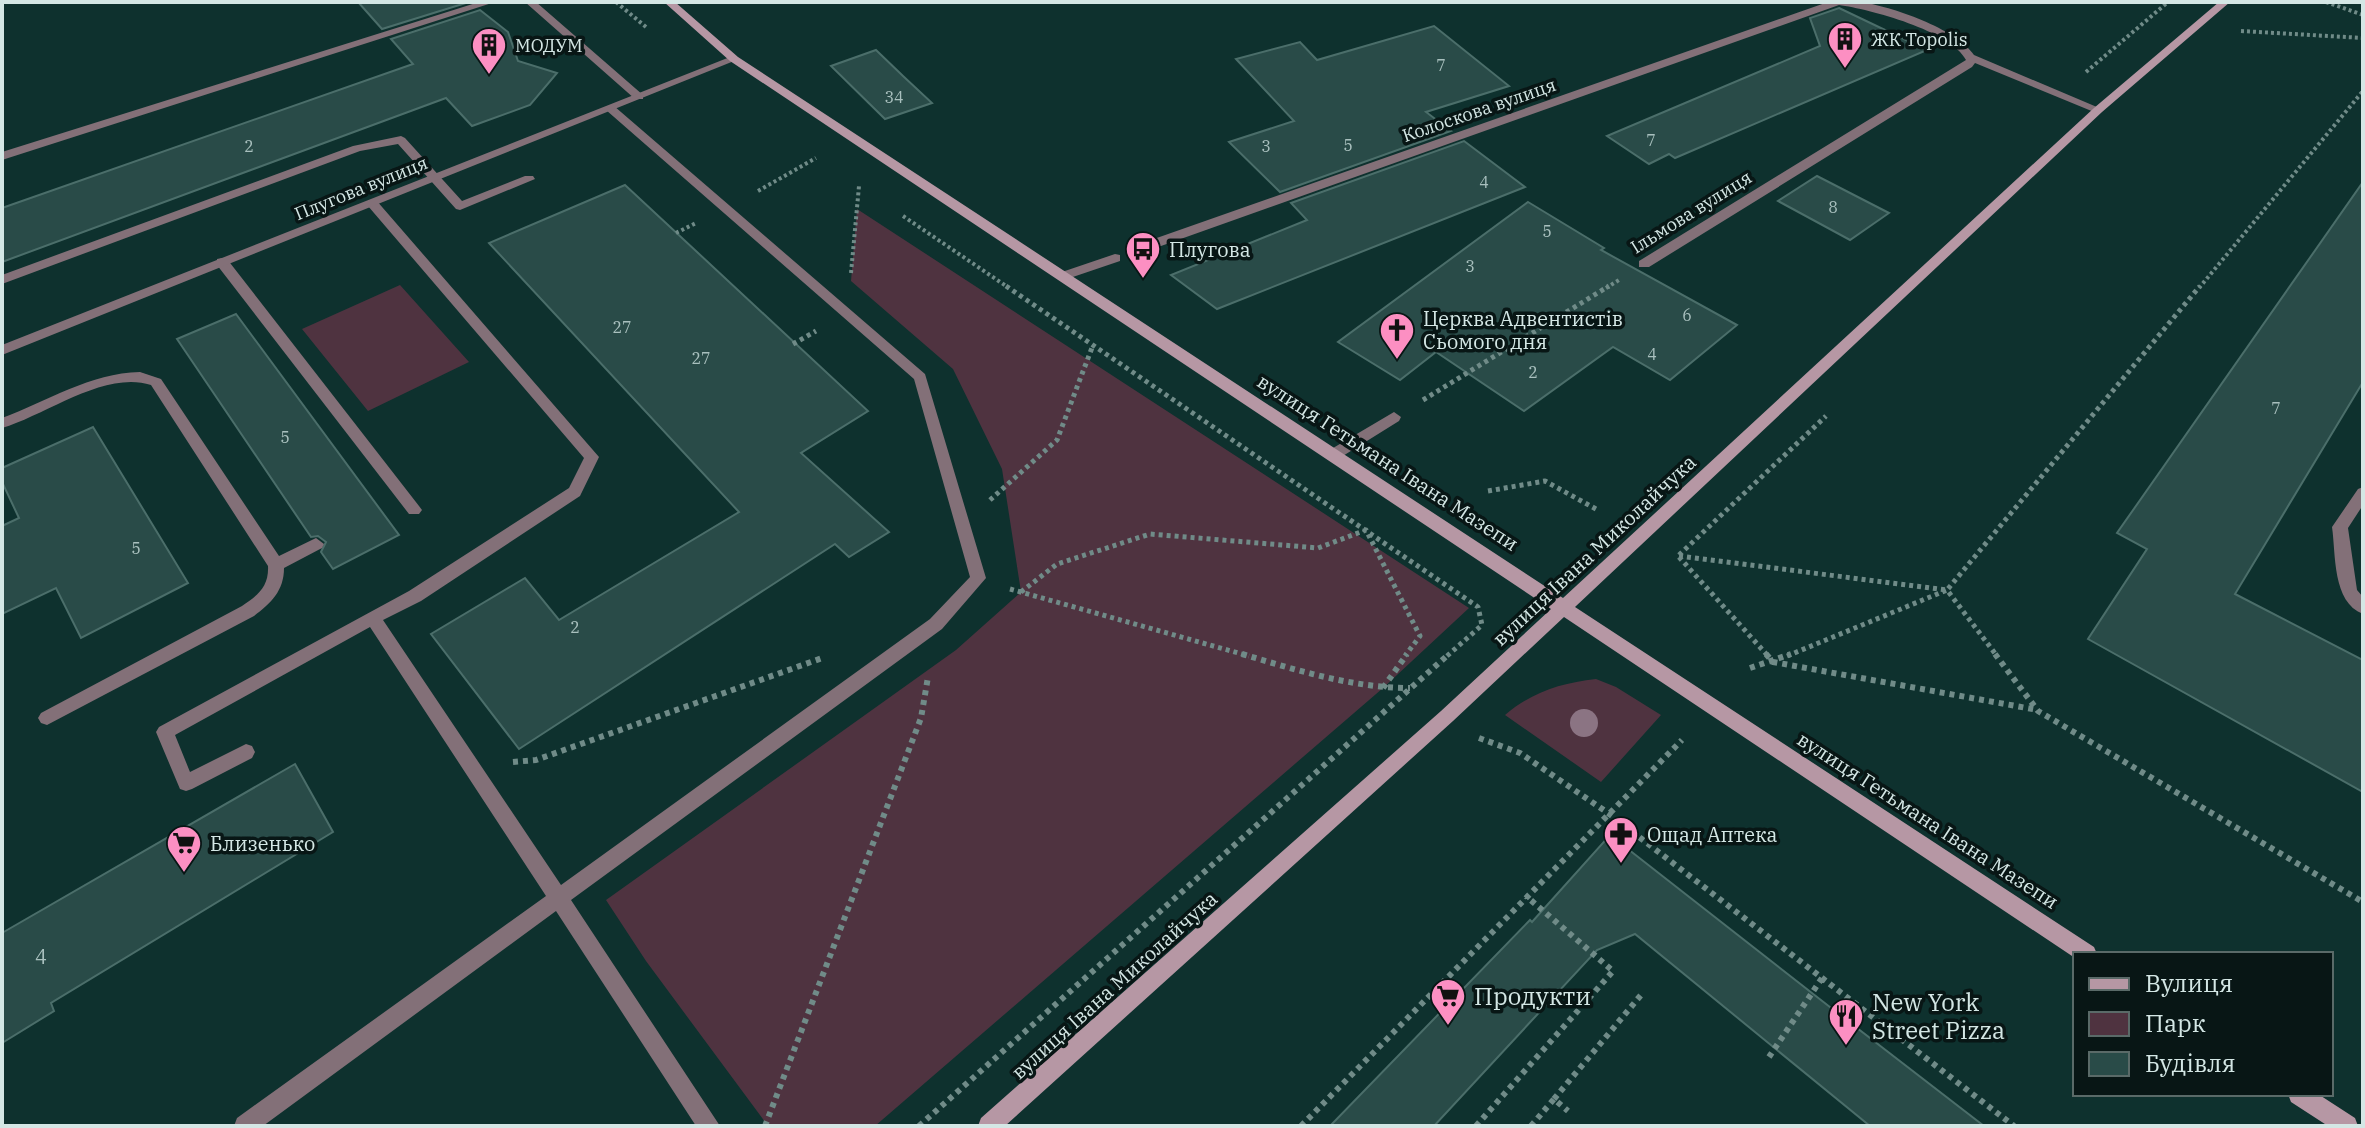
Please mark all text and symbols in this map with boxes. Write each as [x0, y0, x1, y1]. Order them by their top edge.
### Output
building icon: ЖК Topolis [1826, 20, 1864, 70]
building icon: МОДУМ [470, 26, 508, 76]
place label: ЖК Topolis [1871, 28, 1968, 51]
place label: МОДУМ [515, 34, 583, 57]
house number: 7 [1436, 55, 1446, 75]
street label: Колоскова вулиця [1399, 73, 1559, 147]
house number: 34 [884, 87, 904, 107]
house number: 7 [1646, 130, 1656, 150]
house number: 5 [1343, 135, 1353, 155]
house number: 2 [244, 136, 254, 156]
house number: 3 [1261, 136, 1271, 156]
street label: Плугова вулиця [291, 151, 431, 225]
street label: Ільмова вулиця [1626, 166, 1756, 258]
house number: 4 [1479, 172, 1489, 192]
house number: 8 [1828, 197, 1838, 217]
house number: 5 [1542, 221, 1552, 241]
bus stop icon: Плугова [1124, 230, 1162, 280]
place label: Плугова [1169, 236, 1251, 263]
house number: 3 [1465, 256, 1475, 276]
place label: Церква Адвентистів Сьомого дня [1423, 305, 1623, 355]
house number: 6 [1682, 305, 1692, 325]
church icon: Церква Адвентистів Сьомого дня [1378, 311, 1416, 361]
house number: 27 [612, 317, 632, 337]
house number: 4 [1647, 344, 1657, 364]
house number: 27 [691, 348, 711, 368]
house number: 2 [1528, 362, 1538, 382]
street label: вулиця Гетьмана Івана Мазепи [1252, 367, 1524, 557]
house number: 7 [2271, 398, 2281, 418]
house number: 5 [280, 427, 290, 447]
street label: вулиця Івана Миколайчука [1487, 448, 1702, 652]
house number: 5 [131, 538, 141, 558]
house number: 2 [570, 617, 580, 637]
street label: вулиця Гетьмана Івана Мазепи [1792, 725, 2064, 915]
pharmacy icon: Ощад Аптека [1602, 815, 1640, 865]
place label: Ощад Аптека [1647, 821, 1778, 848]
supermarket icon: Близенько [165, 824, 203, 874]
place label: Близенько [210, 830, 315, 857]
street label: вулиця Івана Миколайчука [1005, 885, 1223, 1085]
house number: 4 [35, 943, 47, 970]
legend [2073, 952, 2333, 1096]
text: Вулиця [2145, 967, 2233, 999]
supermarket icon: Продукти [1429, 977, 1467, 1027]
place label: Продукти [1474, 980, 1591, 1012]
place label: New York Street Pizza [1872, 986, 2005, 1046]
restaurant icon: New York Street Pizza [1827, 997, 1865, 1047]
text: Парк [2145, 1007, 2206, 1039]
text: Будівля [2145, 1047, 2236, 1079]

